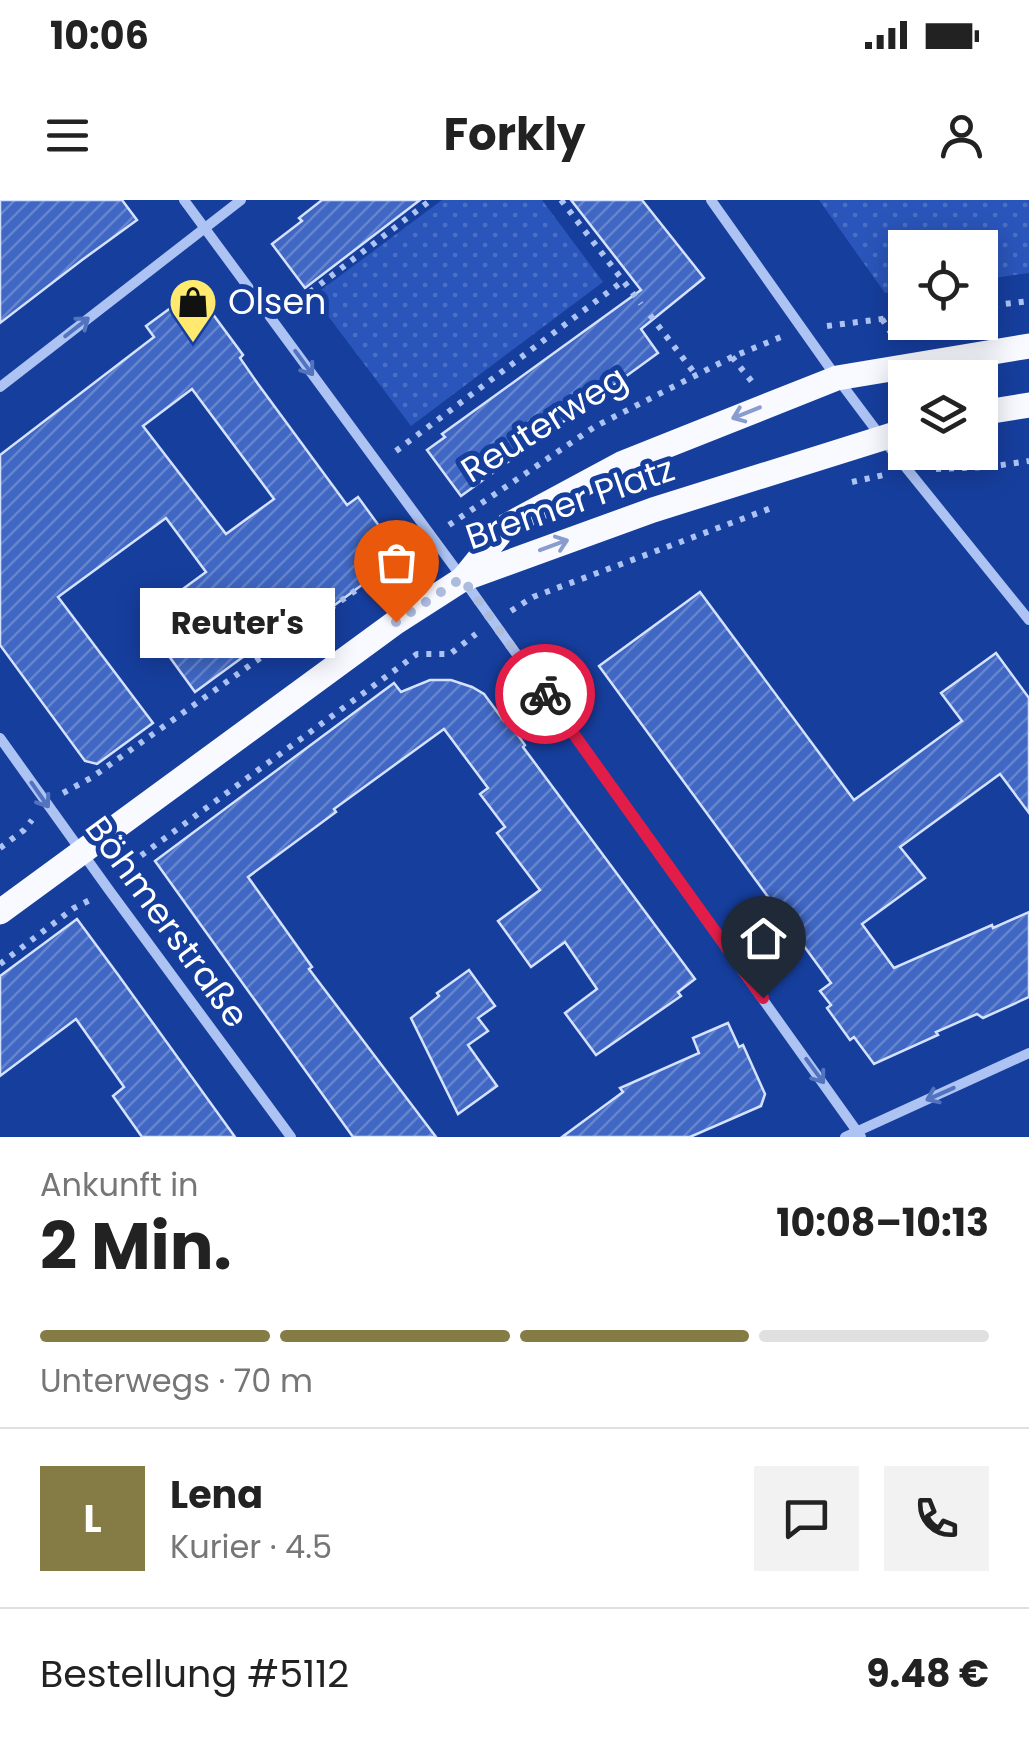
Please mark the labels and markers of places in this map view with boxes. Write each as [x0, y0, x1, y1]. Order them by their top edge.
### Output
shop icon: Olsen [167, 276, 219, 344]
place label: Olsen [228, 277, 327, 326]
pin [354, 520, 439, 623]
callout: Reuter's [141, 587, 336, 657]
pin [721, 896, 806, 999]

